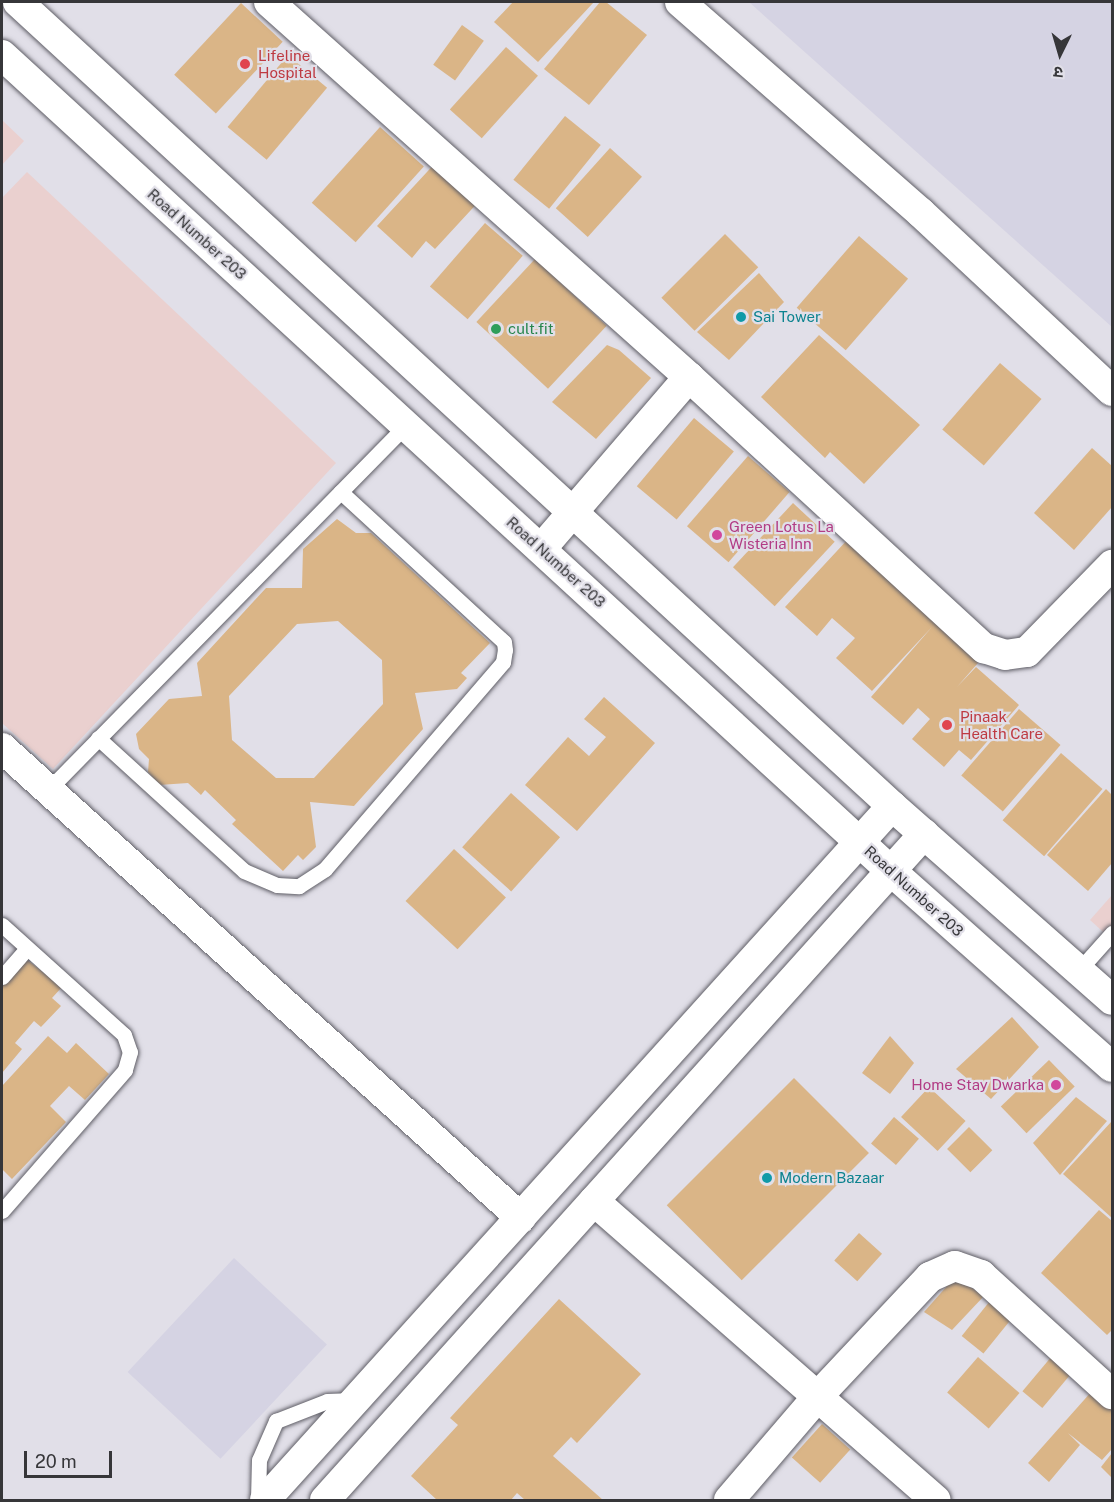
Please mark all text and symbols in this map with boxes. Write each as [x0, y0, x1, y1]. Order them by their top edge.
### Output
north arrow [1030, 24, 1090, 84]
place label: Lifeline Hospital [258, 46, 317, 81]
marker: Lifeline Hospital [236, 55, 254, 73]
text: उ [1053, 63, 1064, 82]
street label: Road Number 203 [144, 185, 250, 283]
place label: Sai Tower [753, 308, 821, 326]
marker: Sai Tower [734, 310, 748, 324]
place label: cult.fit [508, 320, 554, 338]
marker: cult.fit [489, 322, 503, 336]
street label: Road Number 203 [503, 513, 609, 611]
place label: Green Lotus La Wisteria Inn [729, 517, 834, 552]
marker: Green Lotus La Wisteria Inn [710, 528, 724, 542]
place label: Pinaak Health Care [960, 707, 1043, 742]
marker: Pinaak Health Care [938, 716, 956, 734]
street label: Road Number 203 [861, 842, 967, 940]
place label: Home Stay Dwarka [911, 1076, 1044, 1094]
marker: Home Stay Dwarka [1049, 1078, 1063, 1092]
place label: Modern Bazaar [779, 1169, 884, 1187]
marker: Modern Bazaar [760, 1171, 774, 1185]
scale bar [27, 1439, 116, 1477]
text: 20 m [35, 1451, 77, 1472]

